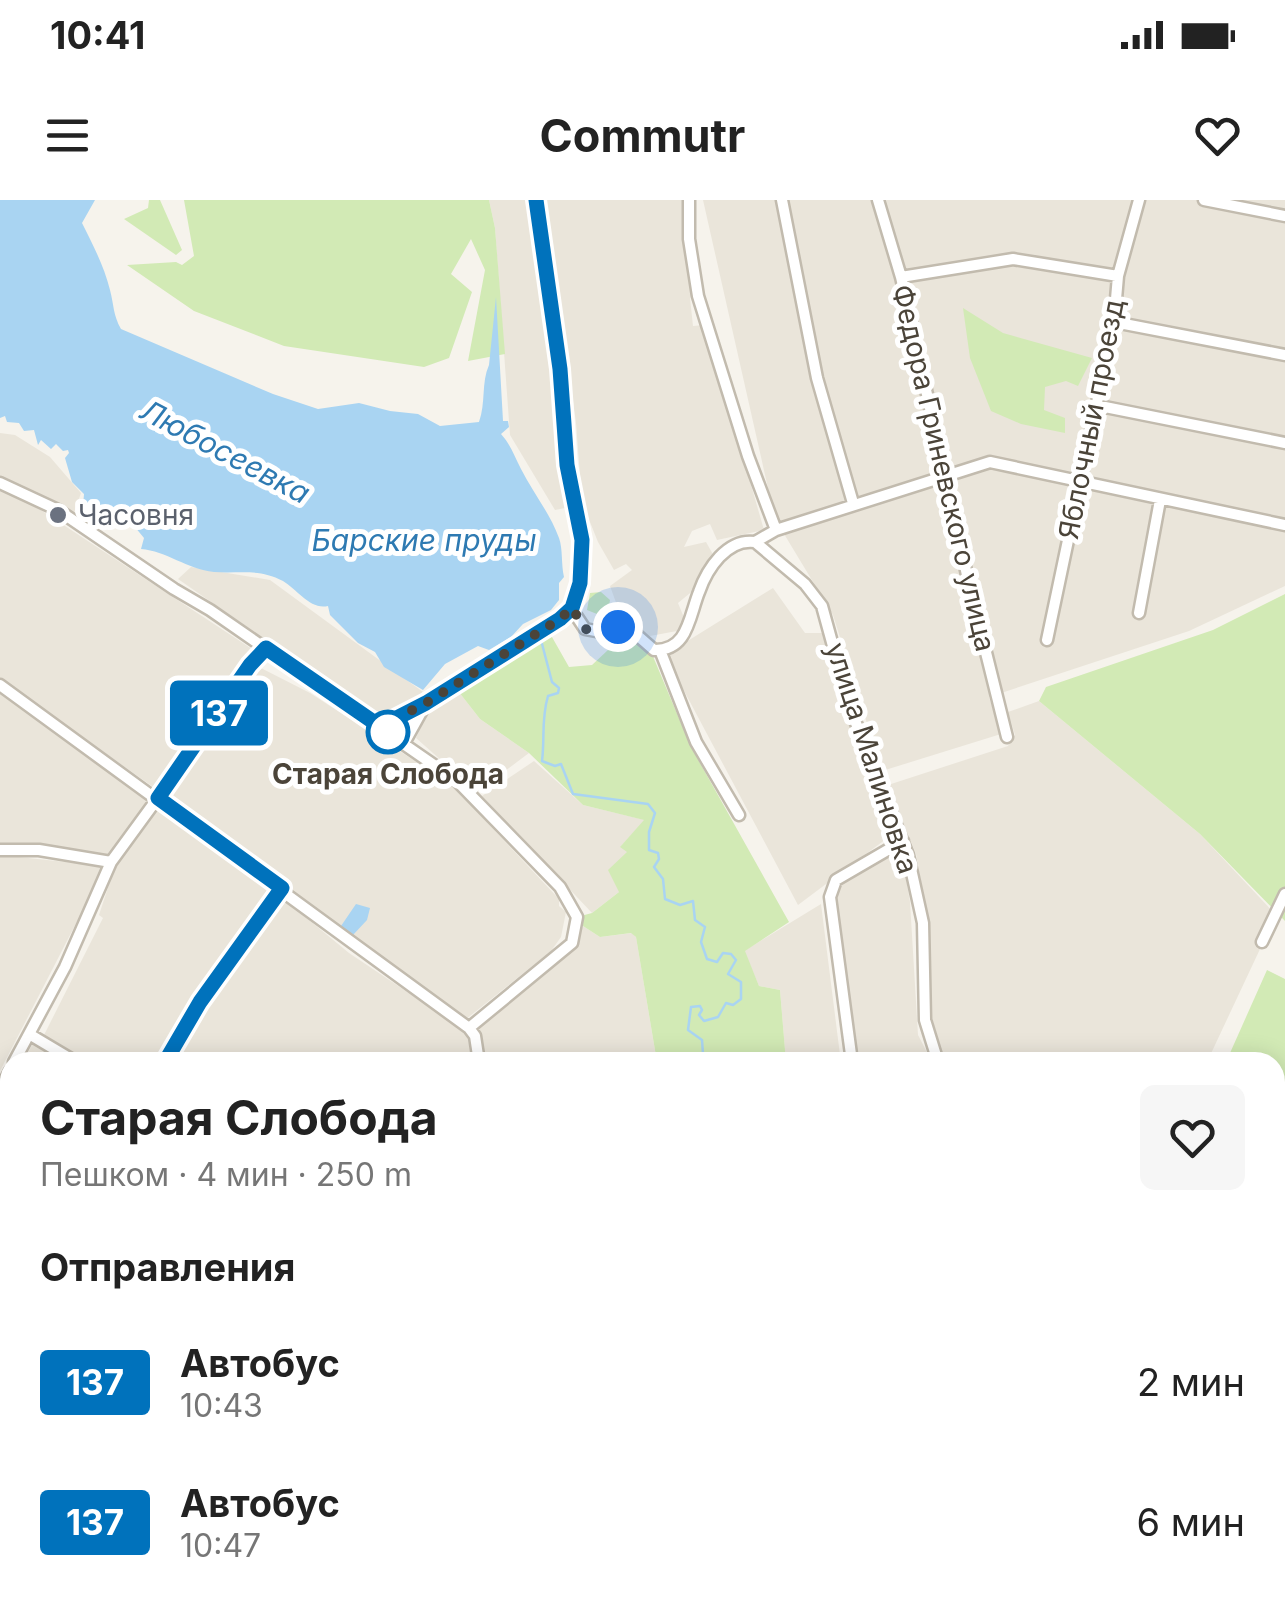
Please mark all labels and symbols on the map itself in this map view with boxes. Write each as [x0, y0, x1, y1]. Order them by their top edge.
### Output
street label: Федора Гриневского улица [885, 281, 1003, 655]
street label: Яблочный проезд [1051, 296, 1131, 542]
water label: Любосеевка [134, 391, 316, 511]
place label: Часовня [78, 498, 194, 532]
marker: Часовня [47, 504, 69, 526]
water label: Барские пруды [311, 522, 537, 558]
your location [593, 602, 643, 652]
street label: улица Малиновка [819, 638, 925, 878]
line badge: 137 [162, 680, 276, 746]
marker: Старая Слобода [367, 711, 409, 753]
place label: Старая Слобода [272, 757, 504, 791]

